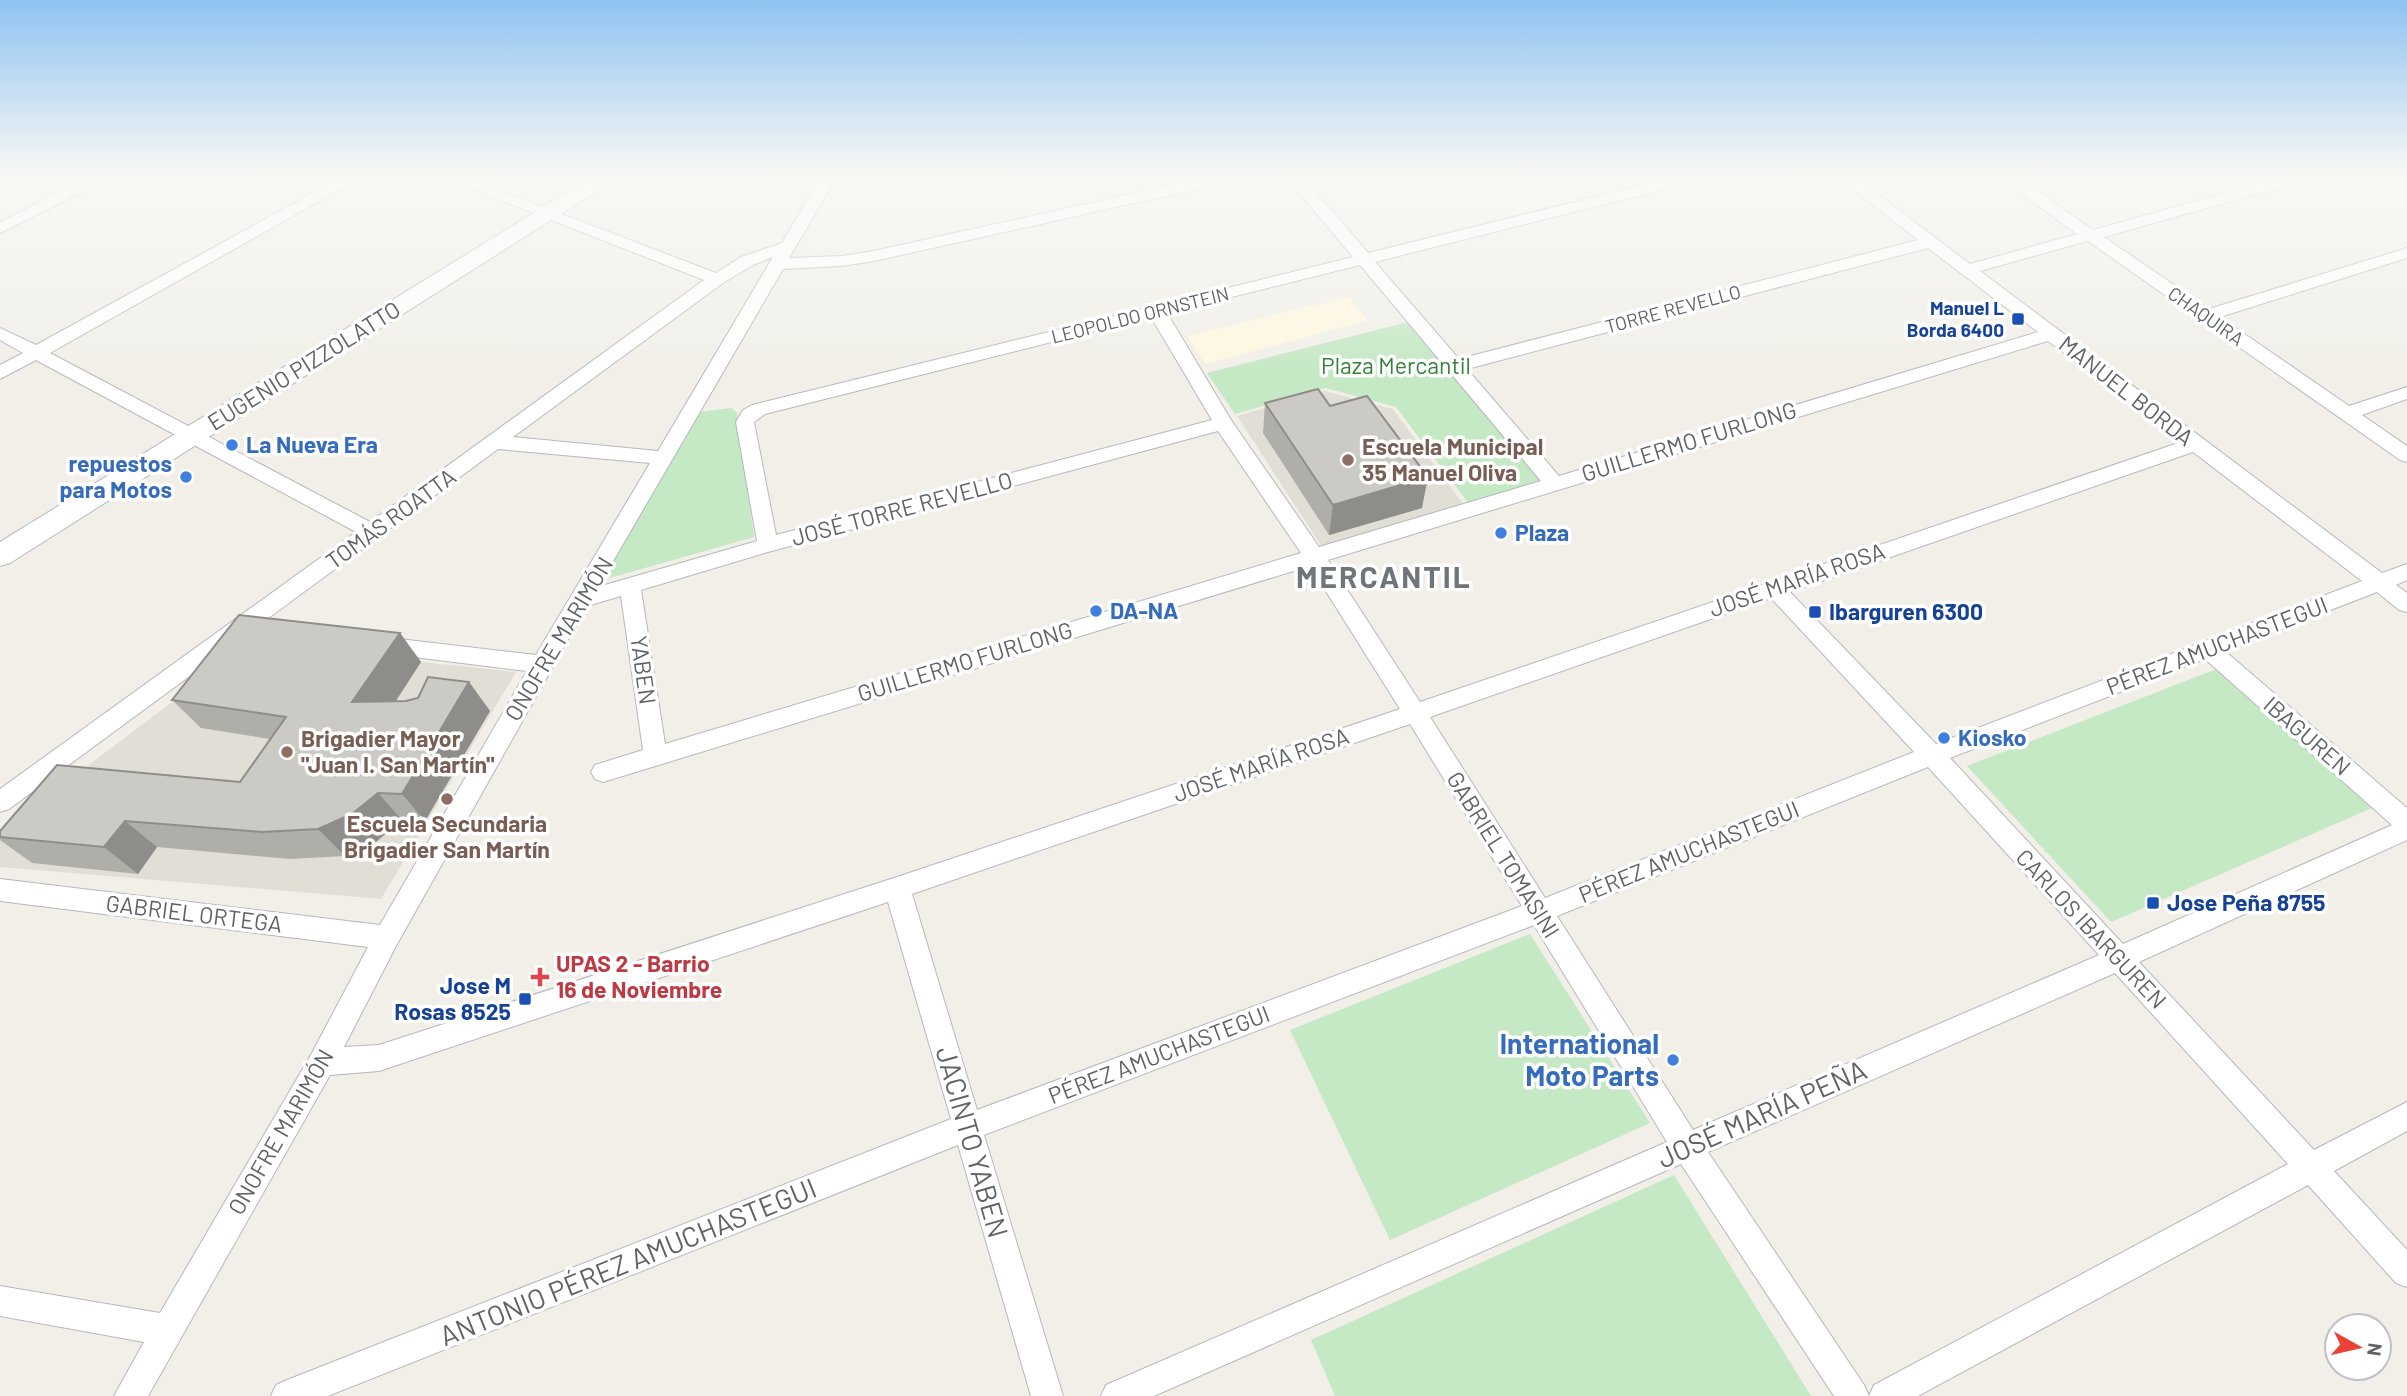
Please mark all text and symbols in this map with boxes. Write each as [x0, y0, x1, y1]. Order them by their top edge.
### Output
street label: TORRE REVELLO [1603, 279, 1743, 338]
street label: LEOPOLDO ORNSTEIN [1049, 281, 1231, 348]
street label: CHAQUIRA [2164, 281, 2249, 350]
street label: EUGENIO PIZZOLATTO [202, 294, 405, 436]
place label: Manuel L Borda 6400 [1907, 296, 2004, 341]
marker: Manuel L Borda 6400 [2010, 311, 2026, 327]
street label: MANUEL BORDA [2054, 329, 2199, 451]
park label: Plaza Mercantil [1321, 351, 1471, 379]
street label: GUILLERMO FURLONG [1578, 395, 1800, 487]
place label: La Nueva Era [246, 430, 378, 458]
place label: Escuela Municipal 35 Manuel Oliva [1362, 432, 1543, 486]
marker: La Nueva Era [224, 437, 240, 453]
place label: repuestos para Motos [60, 449, 172, 503]
marker: Escuela Municipal 35 Manuel Oliva [1340, 452, 1356, 468]
street label: TOMÁS ROATTA [320, 462, 461, 575]
street label: JOSÉ TORRE REVELLO [788, 465, 1015, 551]
marker: repuestos para Motos [178, 469, 194, 485]
place label: Plaza [1515, 518, 1569, 546]
marker: Plaza [1493, 525, 1509, 541]
street label: JOSÉ MARÍA ROSA [1705, 536, 1888, 622]
street label: ONOFRE MARIMÓN [498, 551, 618, 726]
district label: MERCANTIL [1296, 558, 1472, 594]
street label: PÉREZ AMUCHASTEGUI [2102, 590, 2331, 700]
place label: DA-NA [1110, 596, 1179, 624]
place label: Ibarguren 6300 [1829, 597, 1983, 625]
marker: DA-NA [1088, 603, 1104, 619]
marker: Ibarguren 6300 [1807, 604, 1823, 620]
street label: GUILLERMO FURLONG [854, 615, 1076, 707]
street label: YABEN [625, 634, 663, 706]
street label: IBAGUREN [2258, 690, 2357, 781]
street label: JOSÉ MARÍA ROSA [1169, 721, 1352, 807]
place label: Kiosko [1958, 723, 2027, 751]
place label: Brigadier Mayor "Juan I. San Martín" [301, 724, 494, 778]
marker: Kiosko [1936, 730, 1952, 746]
marker: Brigadier Mayor "Juan I. San Martín" [279, 744, 295, 760]
street label: GABRIEL TOMASINI [1441, 766, 1566, 943]
marker: Escuela Secundaria Brigadier San Martín [439, 791, 455, 807]
street label: PÉREZ AMUCHASTEGUI [1574, 794, 1803, 908]
place label: Escuela Secundaria Brigadier San Martín [344, 809, 550, 863]
street label: CARLOS IBARGUREN [2011, 843, 2173, 1014]
street label: GABRIEL ORTEGA [104, 888, 284, 938]
place label: Jose Peña 8755 [2167, 888, 2326, 916]
marker: Jose Peña 8755 [2145, 895, 2161, 911]
place label: UPAS 2 - Barrio 16 de Noviembre [556, 949, 722, 1003]
marker: UPAS 2 - Barrio 16 de Noviembre [530, 967, 550, 987]
place label: Jose M Rosas 8525 [394, 971, 511, 1025]
marker: Jose M Rosas 8525 [517, 991, 533, 1007]
street label: PÉREZ AMUCHASTEGUI [1044, 999, 1273, 1109]
place label: International Moto Parts [1500, 1026, 1659, 1092]
street label: JACINTO YABEN [929, 1042, 1017, 1241]
street label: ONOFRE MARIMÓN [221, 1044, 339, 1219]
street label: JOSÉ MARÍA PEÑA [1652, 1052, 1872, 1174]
marker: International Moto Parts [1665, 1052, 1681, 1068]
street label: ANTONIO PÉREZ AMUCHASTEGUI [434, 1170, 821, 1352]
north arrow [2323, 1312, 2393, 1382]
text: N [2363, 1342, 2388, 1357]

